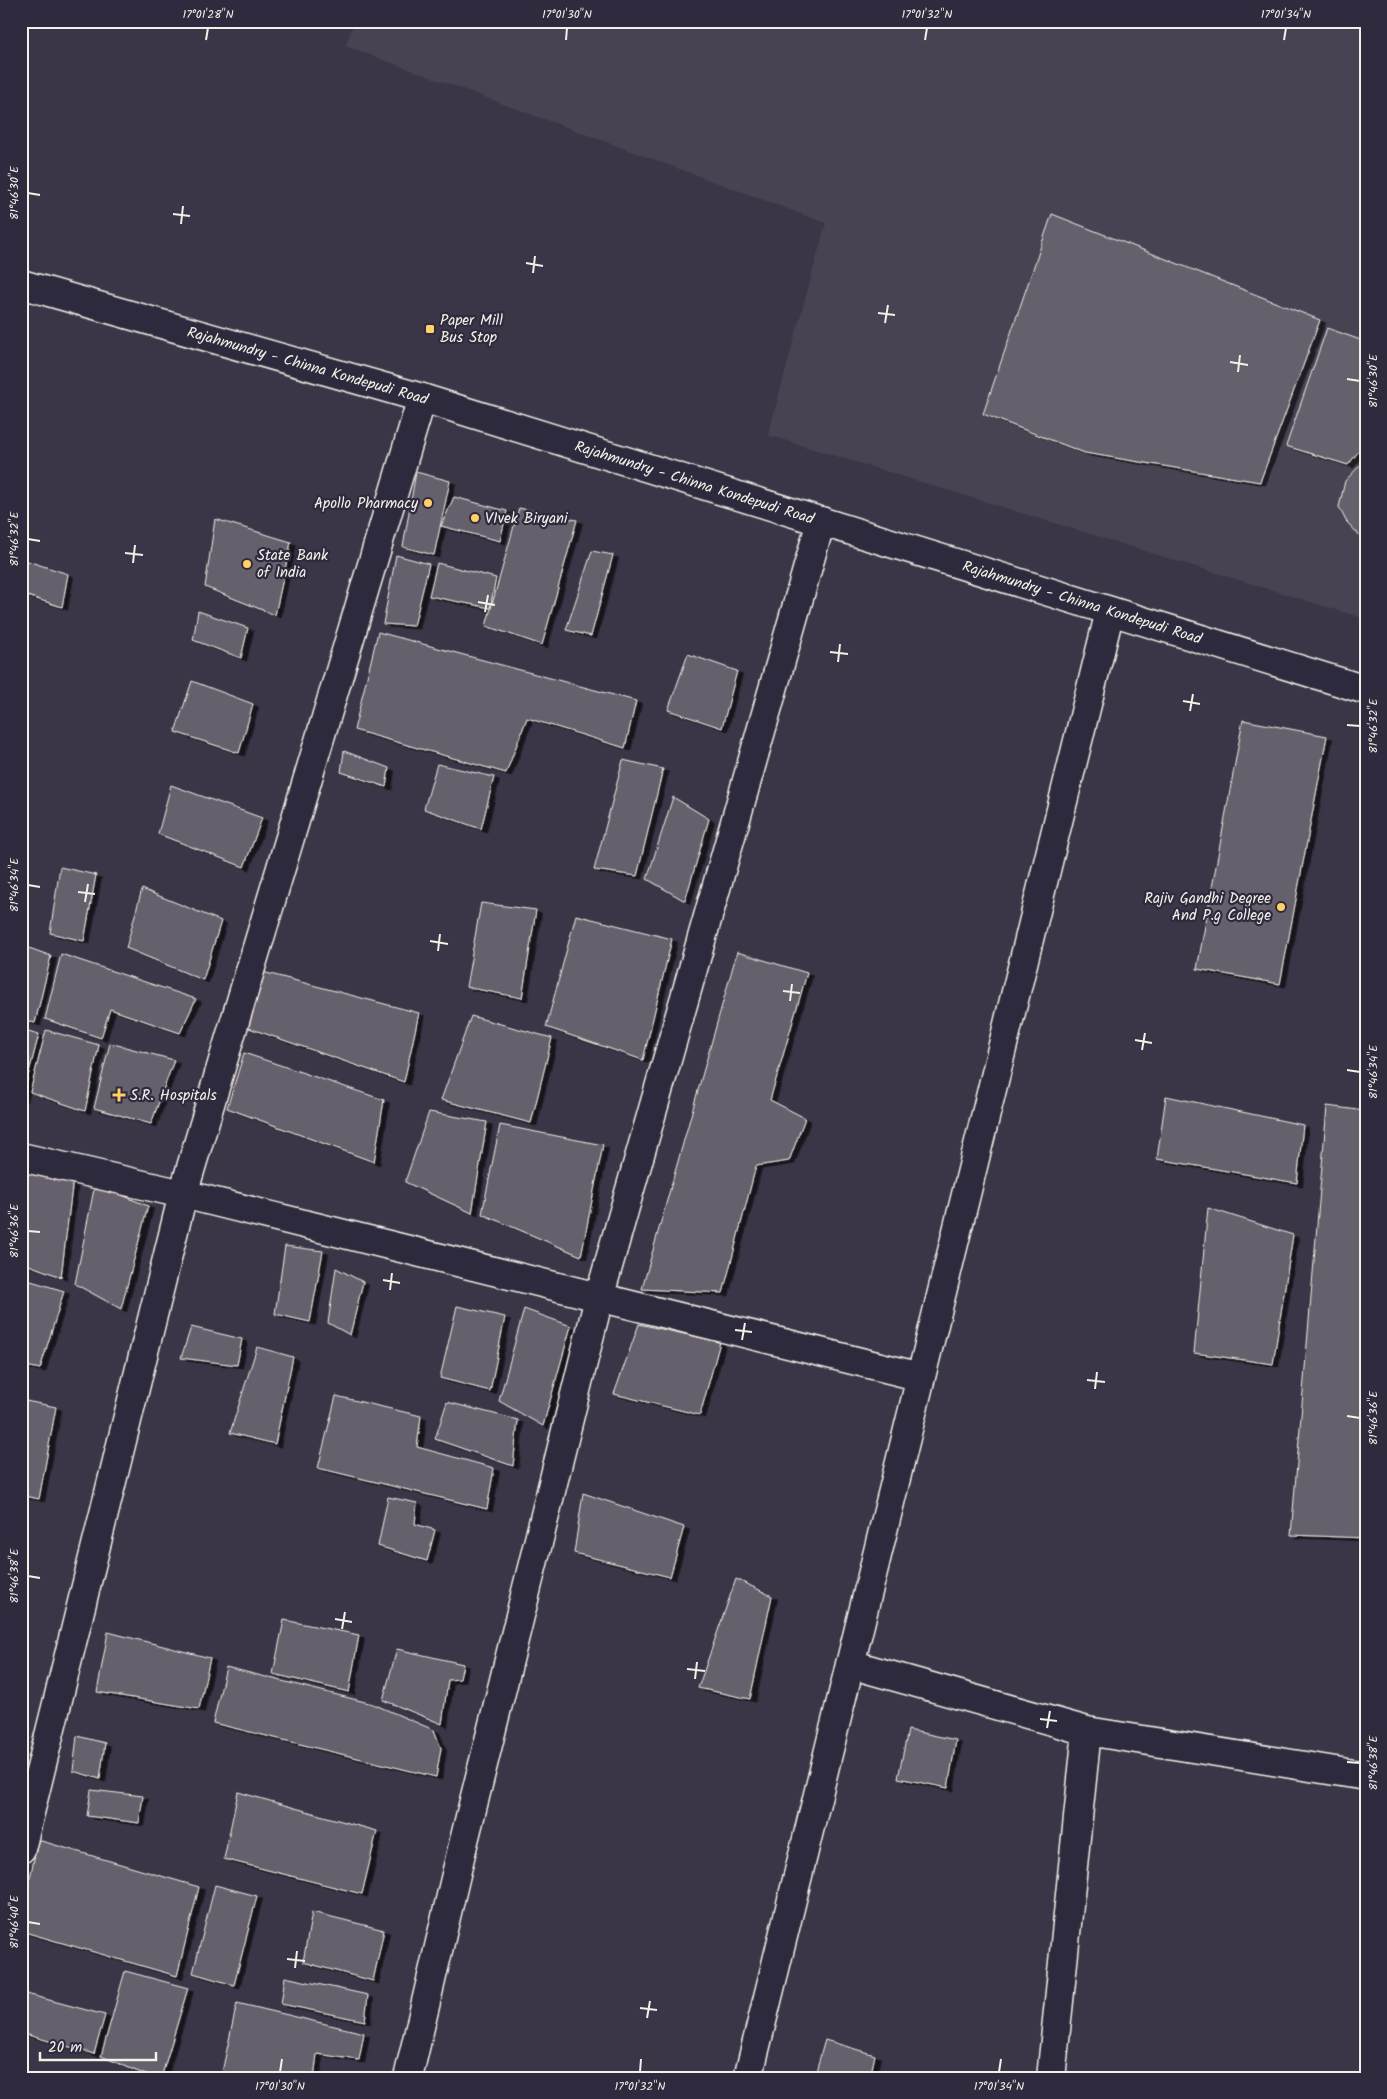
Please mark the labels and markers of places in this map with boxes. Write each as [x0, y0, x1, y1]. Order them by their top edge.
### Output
place label: Paper Mill Bus Stop [440, 309, 503, 350]
marker: Paper Mill Bus Stop [424, 323, 436, 335]
place label: Apollo Pharmacy [314, 492, 419, 516]
marker: Apollo Pharmacy [422, 497, 434, 509]
place label: VIvek Biryani [485, 507, 569, 531]
marker: VIvek Biryani [469, 512, 481, 524]
place label: State Bank of India [257, 544, 329, 585]
marker: State Bank of India [241, 558, 253, 570]
place label: Rajiv Gandhi Degree And P.g College [1144, 887, 1271, 928]
marker: Rajiv Gandhi Degree And P.g College [1275, 901, 1287, 913]
place label: S.R. Hospitals [130, 1084, 217, 1108]
marker: S.R. Hospitals [112, 1088, 126, 1102]

